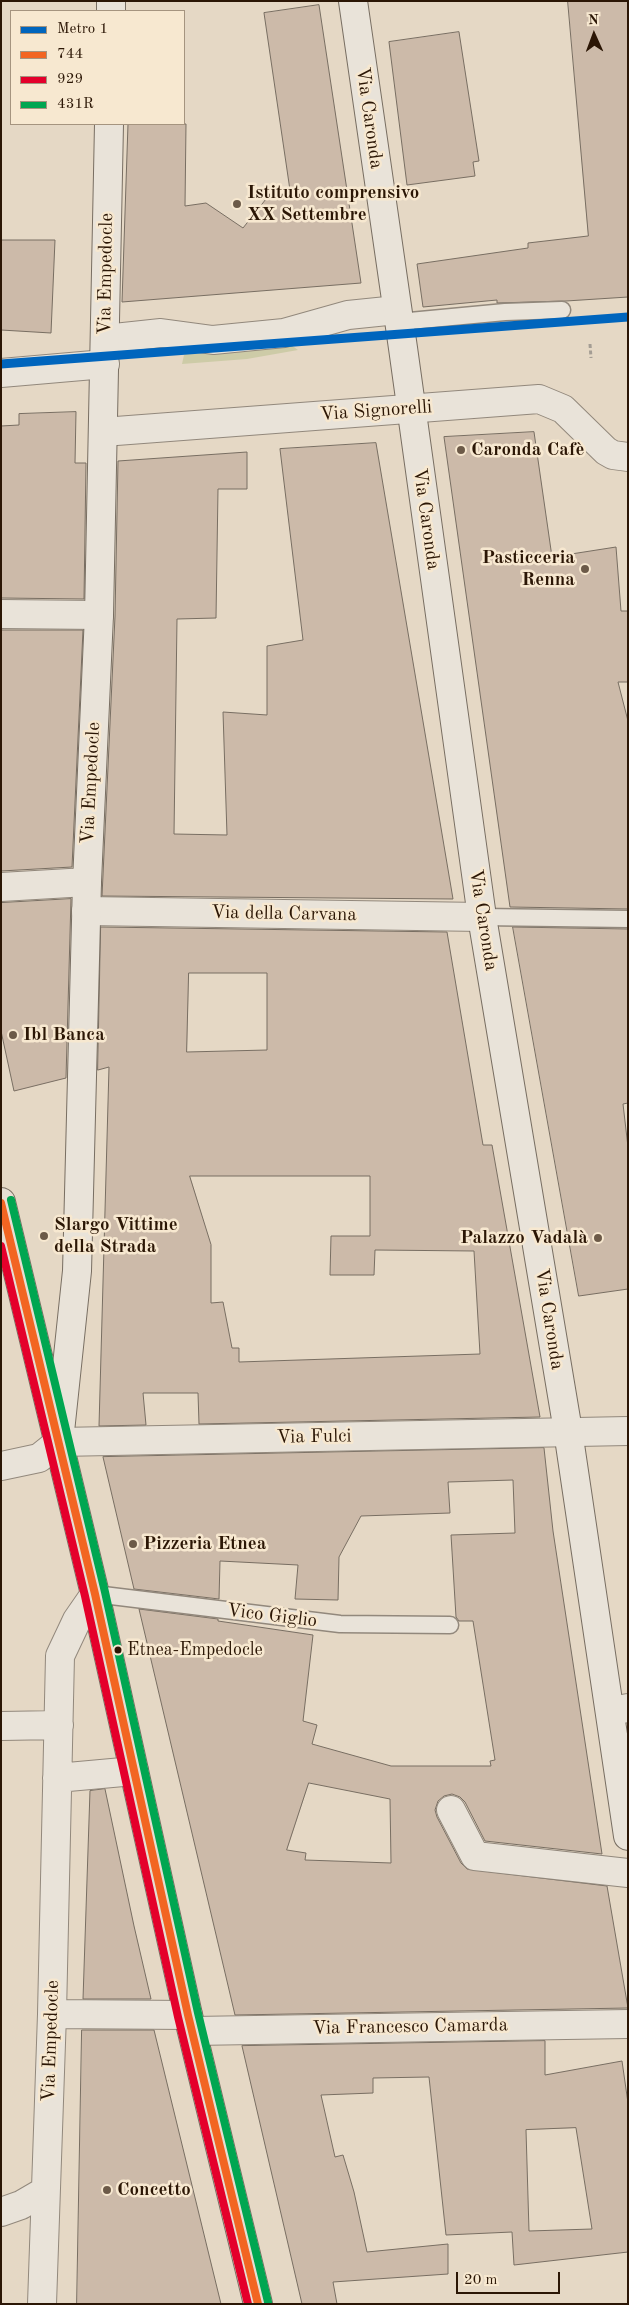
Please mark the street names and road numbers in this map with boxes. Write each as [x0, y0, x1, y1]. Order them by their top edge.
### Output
street label: Via Caronda [351, 66, 387, 170]
street label: Via Empedocle [94, 213, 118, 335]
street label: Via Signorelli [319, 396, 433, 426]
street label: Via Caronda [408, 467, 444, 571]
street label: Via Empedocle [76, 722, 106, 844]
street label: Via Caronda [464, 868, 502, 972]
street label: Via della Carvana [211, 901, 357, 927]
street label: Via Caronda [530, 1267, 568, 1371]
street label: Via Fulci [276, 1425, 352, 1449]
street label: Vico Giglio [226, 1599, 318, 1633]
street label: Via Empedocle [37, 1980, 65, 2102]
street label: Via Francesco Camarda [312, 2014, 508, 2040]

